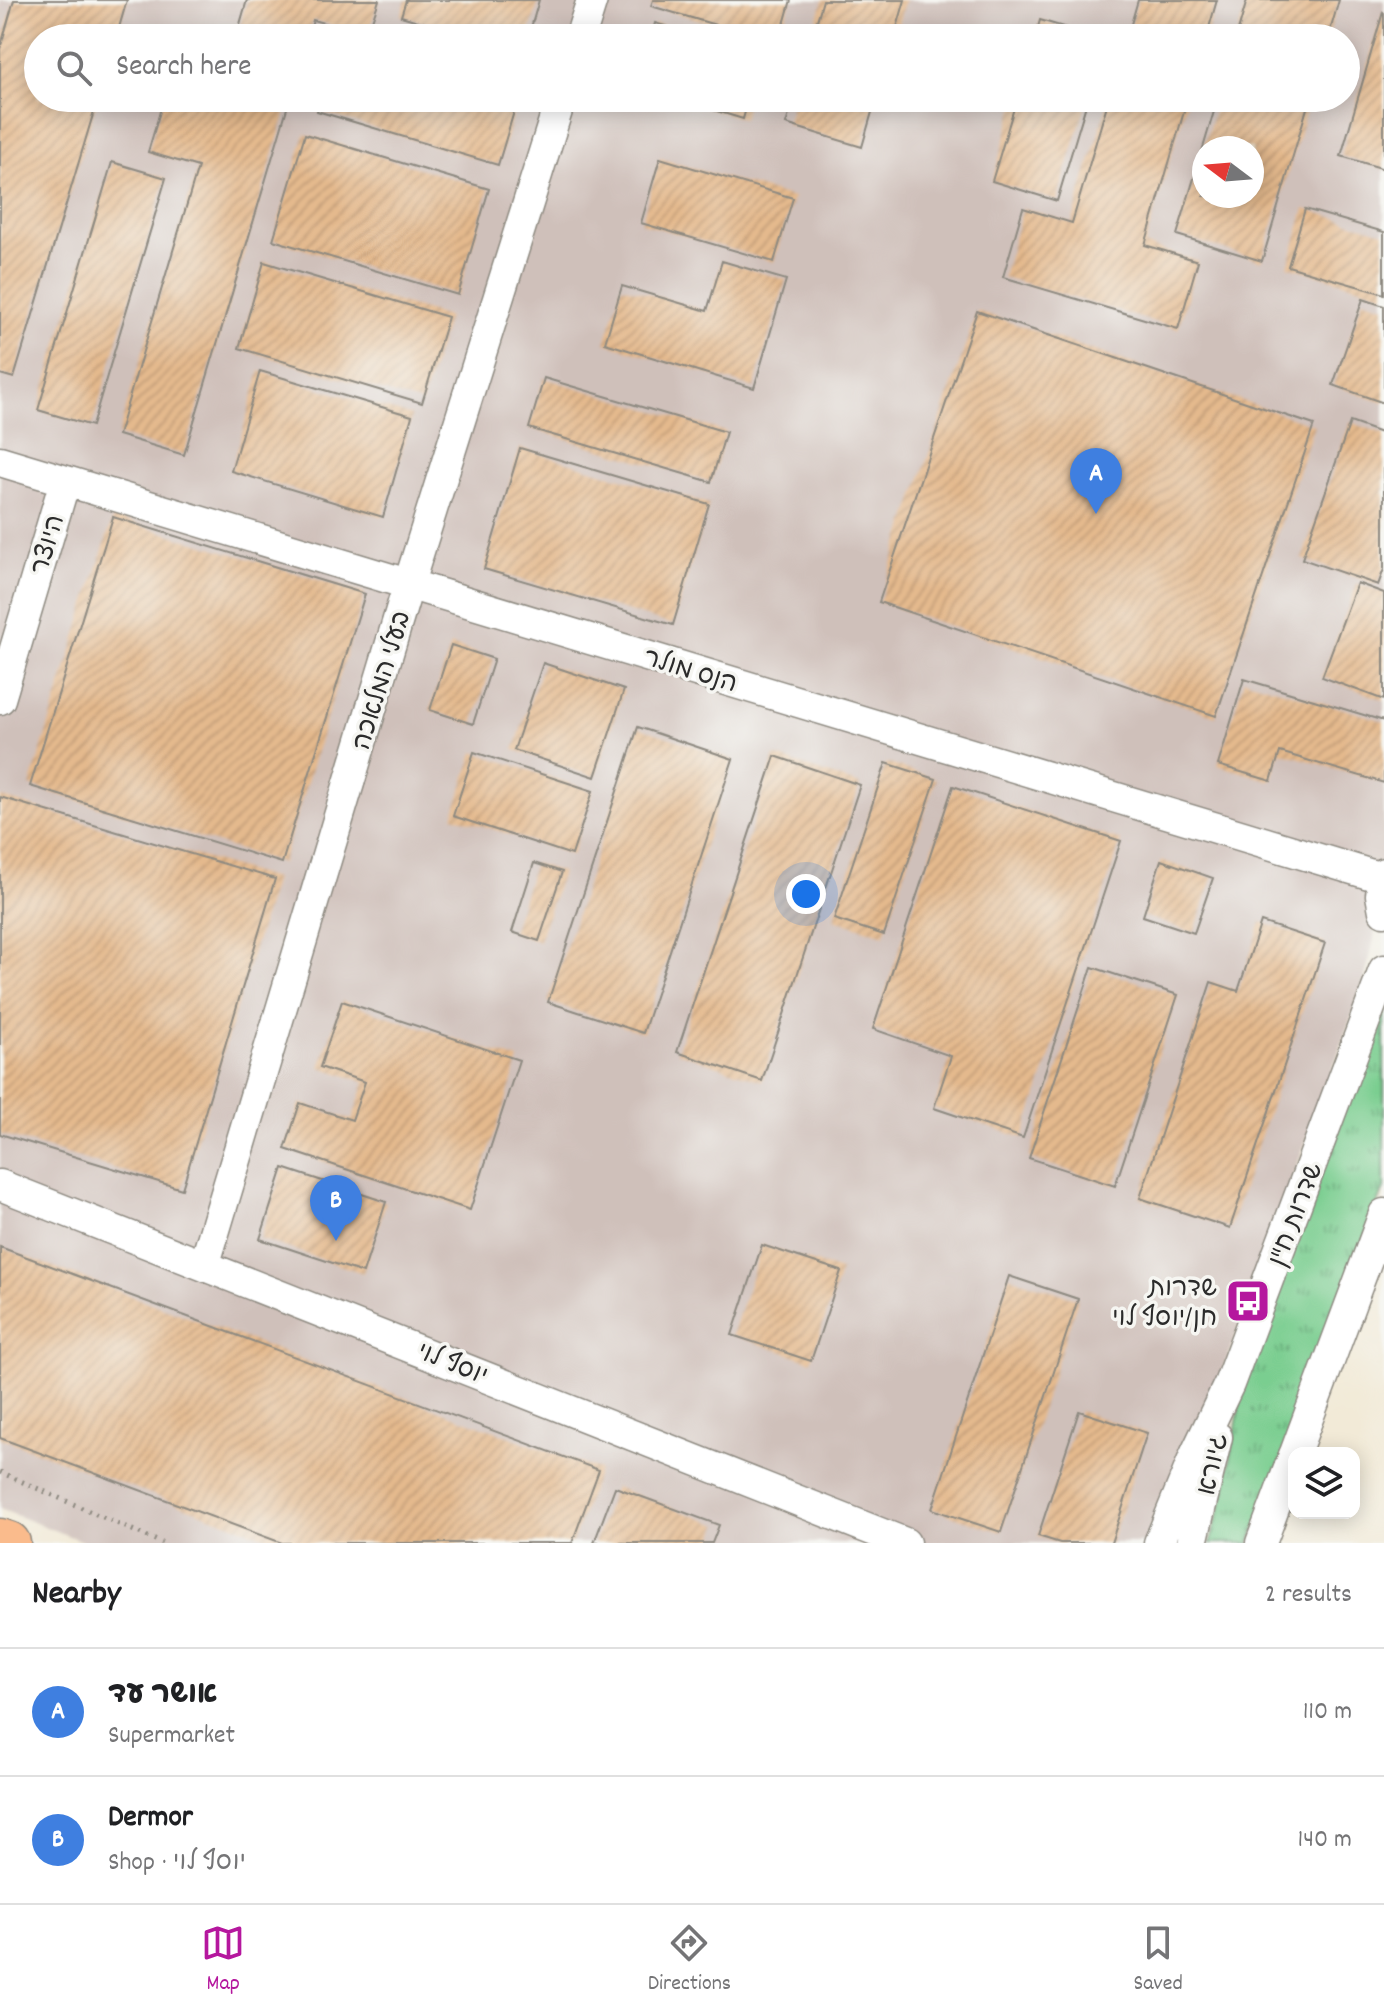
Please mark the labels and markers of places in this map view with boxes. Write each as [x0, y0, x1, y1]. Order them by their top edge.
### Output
pin: A [1070, 448, 1122, 514]
pin: B [310, 1175, 362, 1241]
place label: שדרות חן/יוסף לוי [1112, 1271, 1217, 1338]
bus stop icon: שדרות חן/יוסף לוי [1224, 1277, 1272, 1325]

